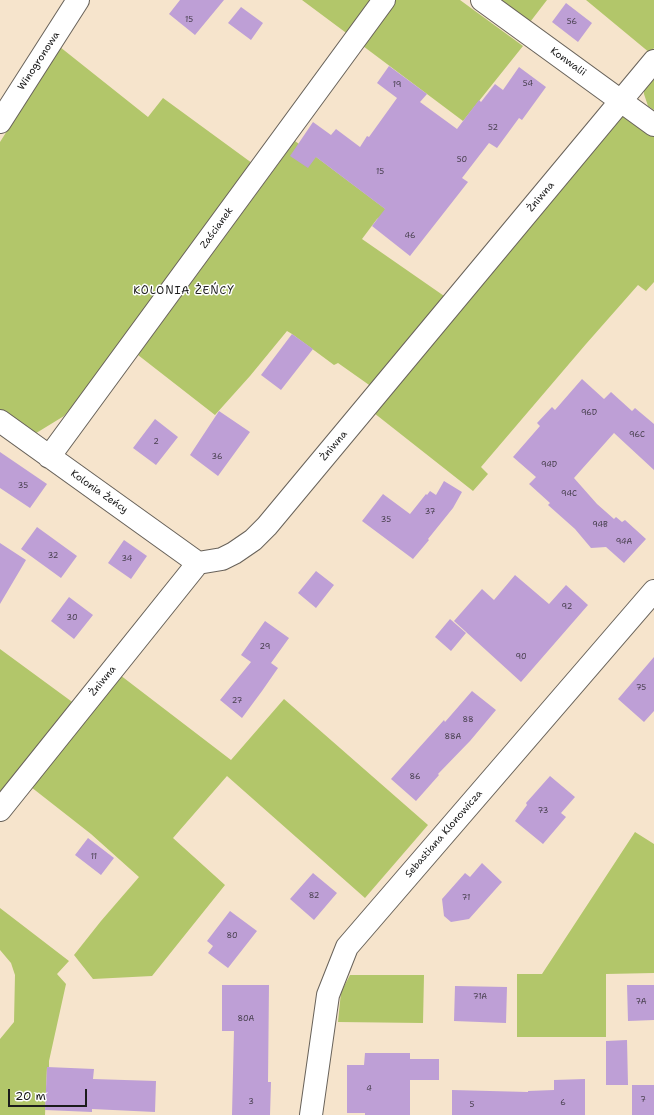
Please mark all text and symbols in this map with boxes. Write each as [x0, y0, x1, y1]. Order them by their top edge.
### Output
house number: 15 [185, 15, 193, 25]
house number: 56 [567, 17, 577, 27]
street label: Winogronowa [16, 29, 62, 93]
street label: Konwalii [548, 45, 588, 79]
house number: 54 [523, 79, 533, 89]
house number: 19 [393, 80, 401, 90]
house number: 52 [488, 123, 498, 133]
house number: 50 [457, 155, 467, 165]
house number: 15 [376, 167, 384, 177]
street label: Żniwna [525, 180, 557, 214]
street label: Zaścianek [198, 205, 236, 251]
house number: 46 [404, 231, 416, 241]
district label: KOLONIA ŻEŃCY [133, 284, 235, 298]
house number: 96D [581, 408, 597, 418]
street label: Żniwna [318, 429, 350, 463]
house number: 96C [629, 430, 645, 440]
house number: 2 [153, 437, 159, 447]
house number: 36 [212, 452, 222, 462]
house number: 94D [541, 460, 557, 470]
street label: Kolonia Żeńcy [68, 468, 130, 516]
house number: 35 [18, 481, 28, 491]
house number: 94C [561, 489, 577, 499]
house number: 37 [425, 507, 435, 517]
house number: 35 [381, 515, 391, 525]
house number: 94B [592, 520, 608, 530]
house number: 94A [616, 537, 632, 547]
house number: 32 [48, 551, 58, 561]
house number: 34 [122, 554, 132, 564]
house number: 92 [562, 602, 572, 612]
house number: 30 [66, 613, 78, 623]
house number: 29 [260, 642, 270, 652]
house number: 90 [515, 652, 527, 662]
street label: Żniwna [87, 663, 119, 699]
house number: 75 [636, 683, 646, 693]
house number: 27 [232, 696, 242, 706]
house number: 88 [462, 715, 474, 725]
house number: 88A [445, 732, 461, 742]
house number: 86 [410, 772, 420, 782]
street label: Sebastiana Klonowicza [403, 788, 485, 880]
house number: 73 [538, 806, 548, 816]
house number: 11 [91, 852, 97, 862]
house number: 82 [309, 891, 319, 901]
house number: 71 [462, 893, 470, 903]
house number: 80 [226, 931, 238, 941]
house number: 71A [473, 992, 487, 1002]
house number: 7A [635, 997, 647, 1007]
house number: 80A [238, 1014, 254, 1024]
scale bar [10, 1081, 89, 1107]
house number: 4 [366, 1084, 372, 1094]
text: 20 m [15, 1088, 46, 1104]
house number: 7 [640, 1095, 646, 1105]
house number: 3 [248, 1097, 254, 1107]
house number: 6 [560, 1098, 566, 1108]
house number: 5 [470, 1100, 474, 1110]

